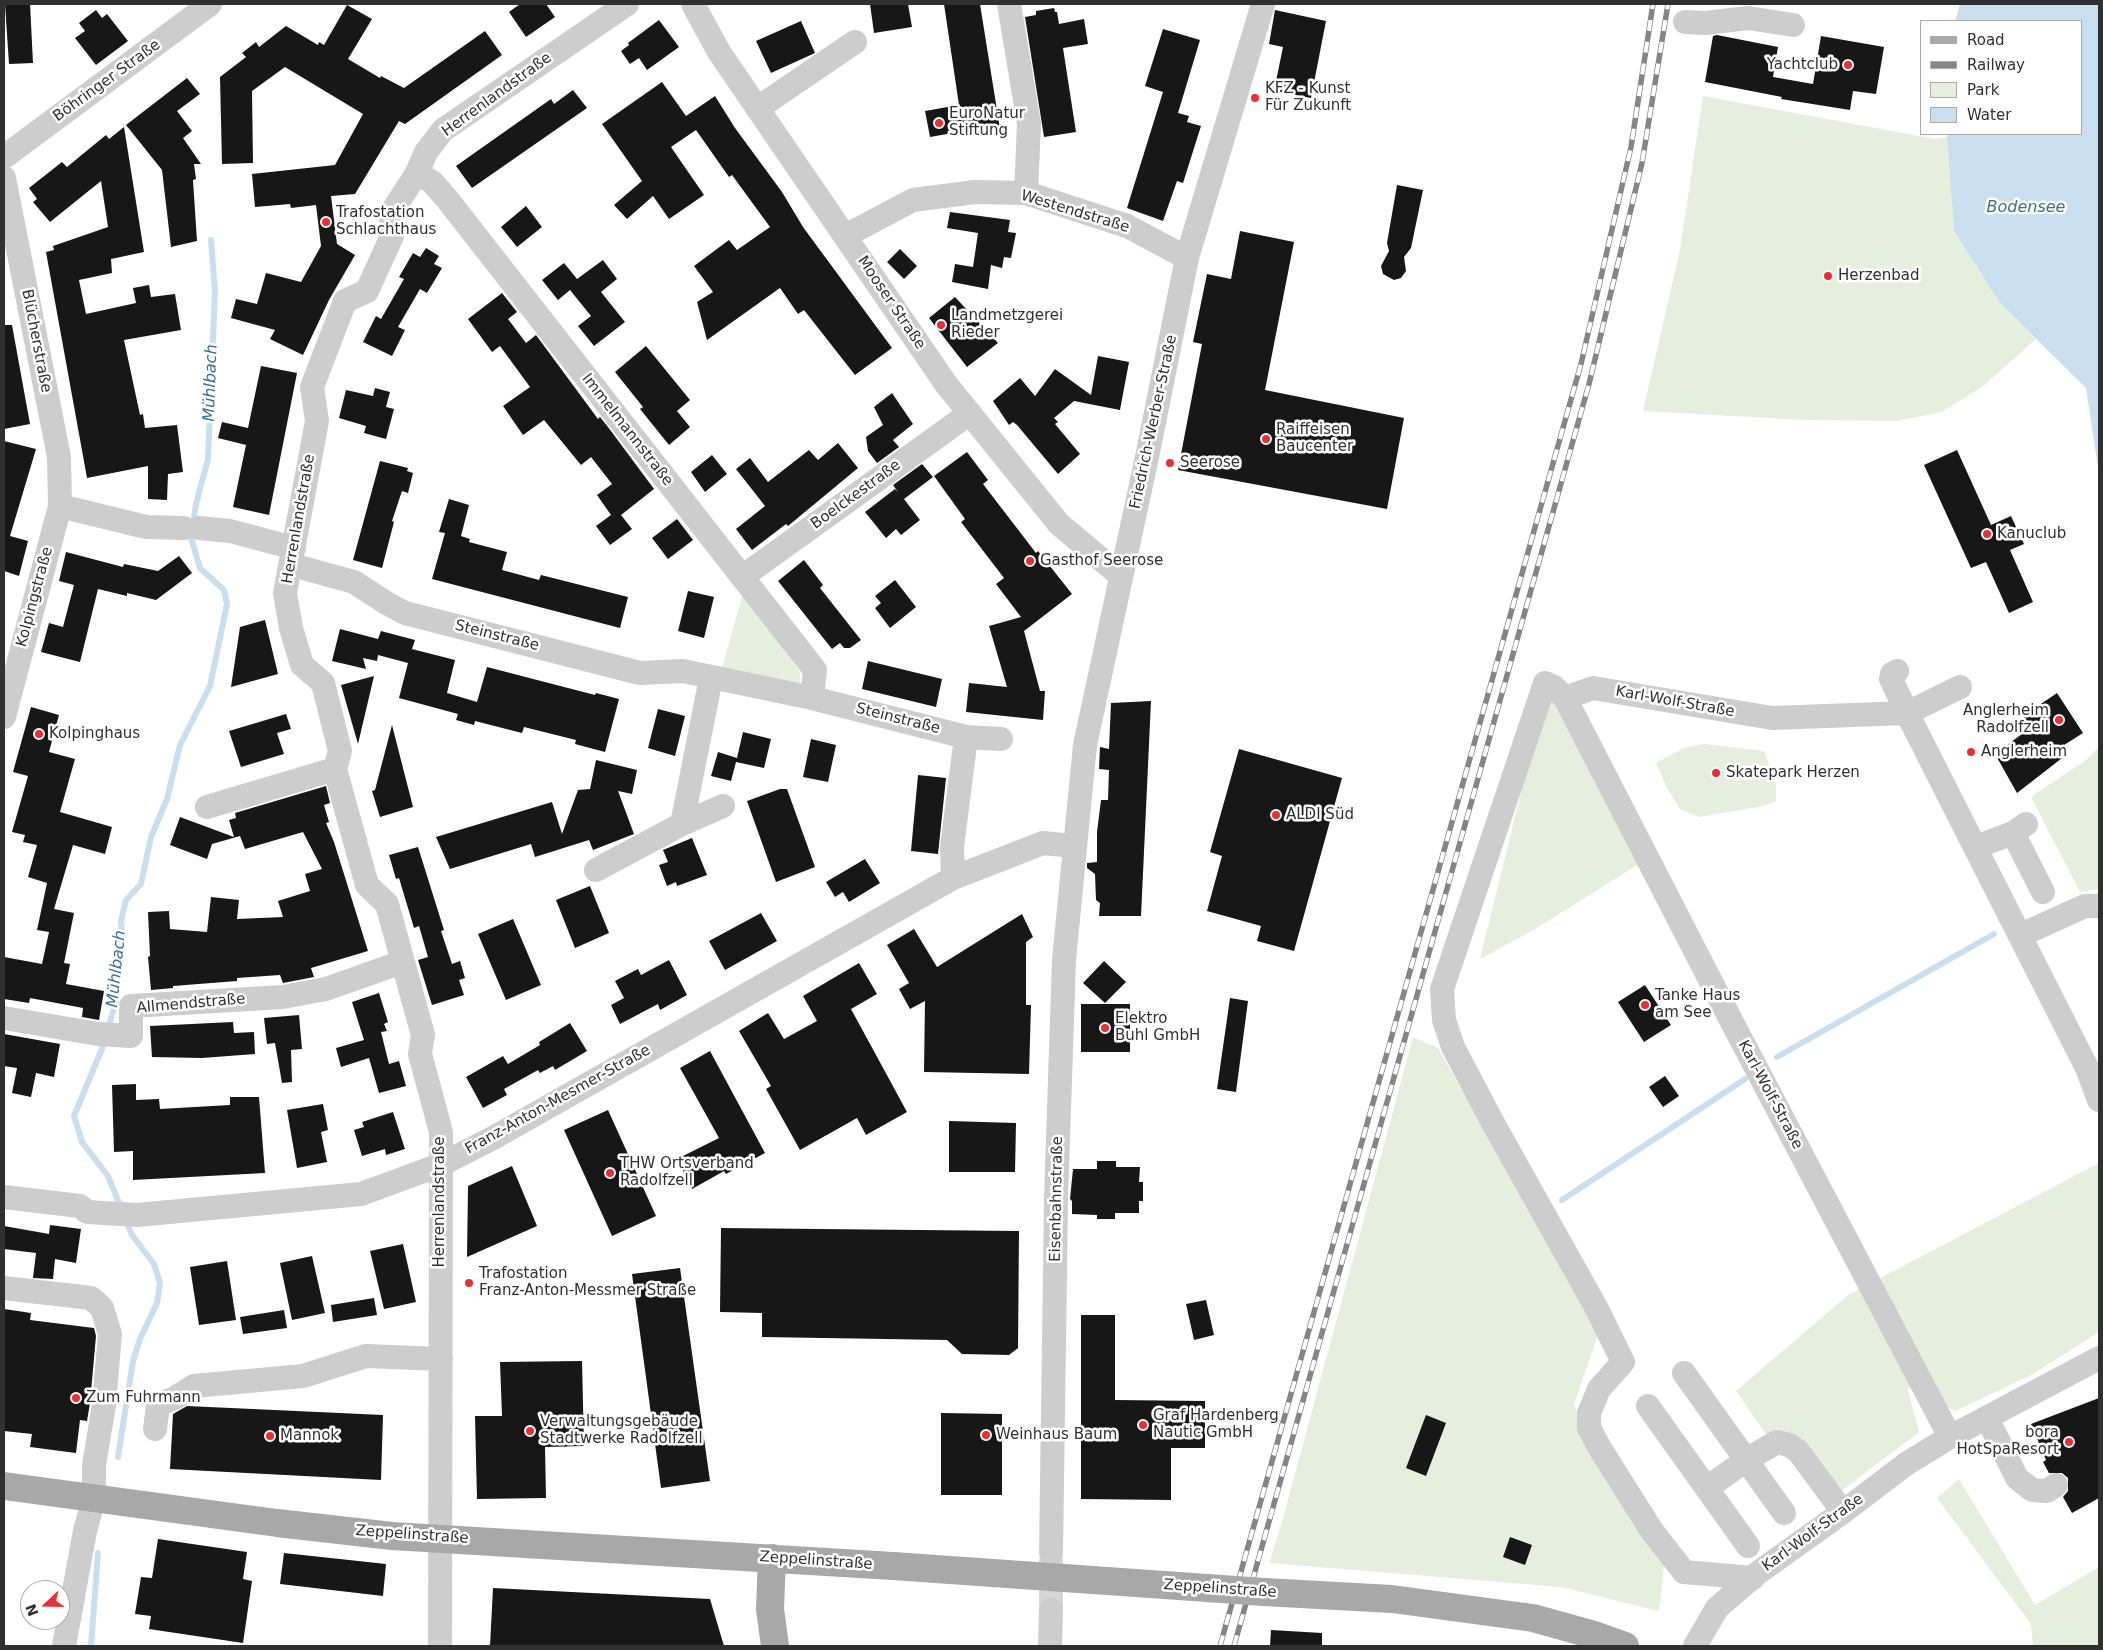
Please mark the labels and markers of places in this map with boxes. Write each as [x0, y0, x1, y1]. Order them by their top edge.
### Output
place label: Yachtclub [1767, 56, 1838, 74]
marker: Yachtclub [1842, 59, 1854, 71]
place label: KFZ - Kunst Für Zukunft [1265, 80, 1351, 115]
marker: KFZ - Kunst Für Zukunft [1249, 92, 1261, 104]
place label: EuroNatur Stiftung [949, 105, 1025, 140]
marker: EuroNatur Stiftung [933, 117, 945, 129]
place label: Trafostation Schlachthaus [336, 204, 436, 239]
marker: Trafostation Schlachthaus [320, 216, 332, 228]
place label: Herzenbad [1838, 267, 1920, 285]
marker: Herzenbad [1822, 270, 1834, 282]
place label: Landmetzgerei Rieder [951, 307, 1063, 342]
marker: Landmetzgerei Rieder [935, 319, 947, 331]
place label: Raiffeisen Baucenter [1276, 421, 1353, 456]
marker: Raiffeisen Baucenter [1260, 433, 1272, 445]
place label: Seerose [1180, 454, 1240, 472]
marker: Seerose [1164, 457, 1176, 469]
place label: Kanuclub [1997, 525, 2066, 543]
marker: Kanuclub [1981, 528, 1993, 540]
place label: Gasthof Seerose [1040, 552, 1163, 570]
marker: Gasthof Seerose [1024, 555, 1036, 567]
place label: Anglerheim Radolfzell [1963, 702, 2049, 737]
marker: Anglerheim Radolfzell [2053, 714, 2065, 726]
place label: Kolpinghaus [49, 725, 140, 743]
marker: Kolpinghaus [33, 728, 45, 740]
place label: Anglerheim [1981, 743, 2067, 761]
marker: Anglerheim [1965, 746, 1977, 758]
place label: Skatepark Herzen [1726, 764, 1860, 782]
marker: Skatepark Herzen [1710, 767, 1722, 779]
place label: ALDI Süd [1286, 806, 1354, 824]
marker: ALDI Süd [1270, 809, 1282, 821]
place label: Tanke Haus am See [1655, 987, 1740, 1022]
marker: Tanke Haus am See [1639, 999, 1651, 1011]
place label: Elektro Buhl GmbH [1115, 1010, 1200, 1045]
marker: Elektro Buhl GmbH [1099, 1022, 1111, 1034]
place label: THW Ortsverband Radolfzell [620, 1155, 754, 1190]
marker: THW Ortsverband Radolfzell [604, 1167, 616, 1179]
place label: Trafostation Franz-Anton-Messmer Straße [479, 1265, 696, 1300]
marker: Trafostation Franz-Anton-Messmer Straße [463, 1277, 475, 1289]
place label: Zum Fuhrmann [86, 1389, 201, 1407]
marker: Zum Fuhrmann [70, 1392, 82, 1404]
place label: Graf Hardenberg Nautic GmbH [1153, 1407, 1279, 1442]
place label: Verwaltungsgebäude Stadtwerke Radolfzell [540, 1413, 703, 1448]
marker: Graf Hardenberg Nautic GmbH [1137, 1419, 1149, 1431]
place label: bora HotSpaResort [1956, 1424, 2059, 1459]
marker: Verwaltungsgebäude Stadtwerke Radolfzell [524, 1425, 536, 1437]
place label: Weinhaus Baum [996, 1426, 1117, 1444]
place label: Mannok [280, 1427, 339, 1445]
marker: Weinhaus Baum [980, 1429, 992, 1441]
marker: Mannok [264, 1430, 276, 1442]
marker: bora HotSpaResort [2063, 1436, 2075, 1448]

